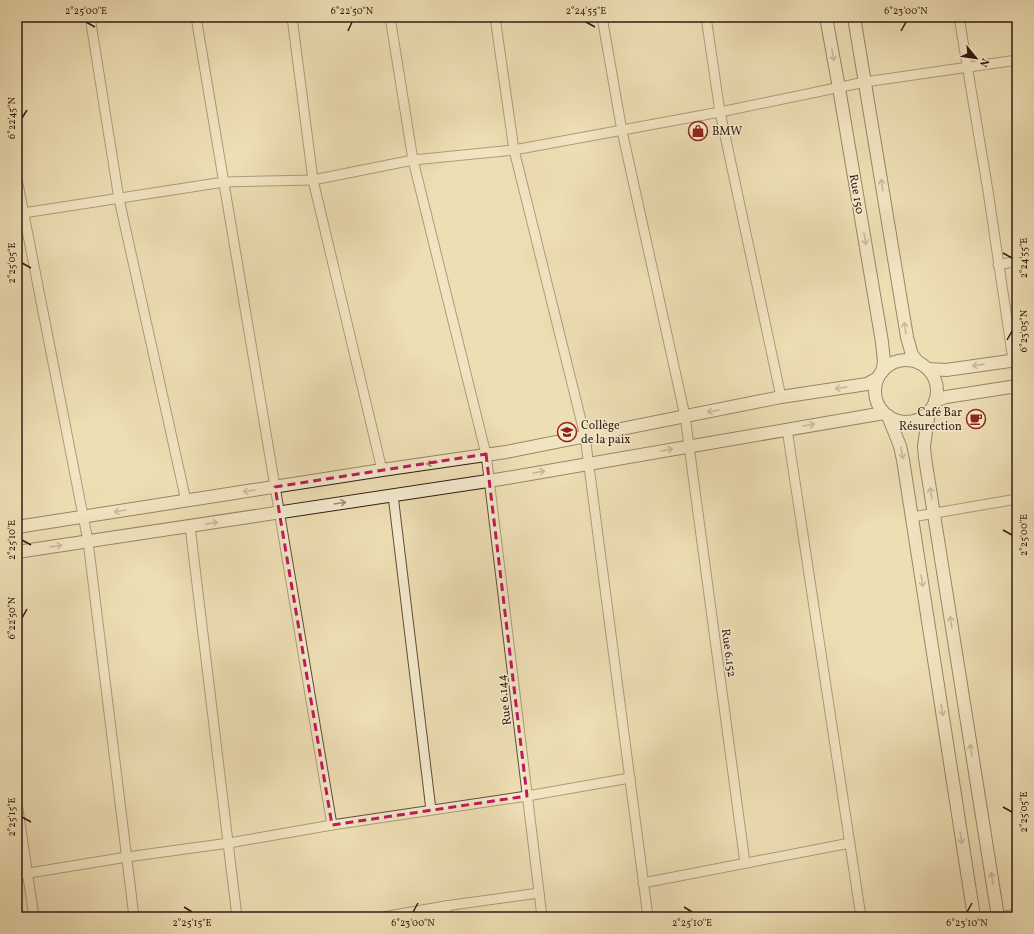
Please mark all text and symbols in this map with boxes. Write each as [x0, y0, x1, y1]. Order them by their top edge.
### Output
text: 2°25'00"E [65, 4, 107, 18]
text: 6°22'50"N [331, 4, 374, 18]
text: 2°24'55"E [566, 4, 606, 18]
text: 6°23'00"N [884, 4, 928, 18]
north arrow [956, 38, 996, 78]
one-way arrow [829, 48, 837, 61]
text: N [975, 55, 992, 69]
text: 6°22'45"N [5, 97, 19, 139]
shop icon: BMW [687, 120, 709, 142]
place label: BMW [712, 124, 742, 140]
street label: Rue 150 [845, 173, 867, 215]
one-way arrow [878, 179, 886, 192]
one-way arrow [861, 232, 869, 245]
text: 2°24'55"E [1017, 238, 1031, 278]
text: 2°25'05"E [5, 243, 19, 283]
text: 6°23'05"N [1017, 309, 1031, 352]
one-way arrow [901, 322, 909, 335]
one-way arrow [972, 361, 985, 369]
one-way arrow [835, 384, 848, 392]
place label: Café Bar Résurection [899, 405, 962, 435]
one-way arrow [707, 407, 720, 415]
cafe icon: Café Bar Résurection [965, 408, 987, 430]
place label: Collège de la paix [581, 418, 631, 448]
school or university icon: Collège de la paix [556, 421, 578, 443]
one-way arrow [802, 421, 815, 429]
one-way arrow [661, 446, 674, 454]
one-way arrow [898, 446, 906, 459]
one-way arrow [426, 459, 439, 467]
one-way arrow [532, 468, 545, 476]
one-way arrow [927, 487, 935, 500]
one-way arrow [242, 488, 255, 496]
one-way arrow [333, 499, 346, 507]
one-way arrow [114, 507, 127, 515]
text: 2°25'00"E [1017, 514, 1031, 556]
one-way arrow [205, 519, 218, 527]
text: 2°25'10"E [5, 520, 19, 560]
one-way arrow [49, 542, 62, 550]
one-way arrow [918, 574, 926, 587]
text: 6°22'50"N [5, 596, 19, 639]
one-way arrow [947, 616, 955, 629]
street label: Rue 6.152 [717, 628, 739, 678]
street label: Rue 6.144 [494, 674, 516, 726]
one-way arrow [938, 703, 946, 716]
one-way arrow [967, 744, 975, 757]
text: 2°25'05"E [1017, 792, 1031, 832]
text: 2°25'15"E [5, 797, 19, 837]
one-way arrow [957, 831, 965, 844]
one-way arrow [987, 872, 995, 885]
text: 2°25'15"E [172, 916, 212, 930]
text: 6°23'00"N [391, 916, 435, 930]
text: 2°25'10"E [672, 916, 712, 930]
text: 6°23'10"N [946, 916, 988, 930]

